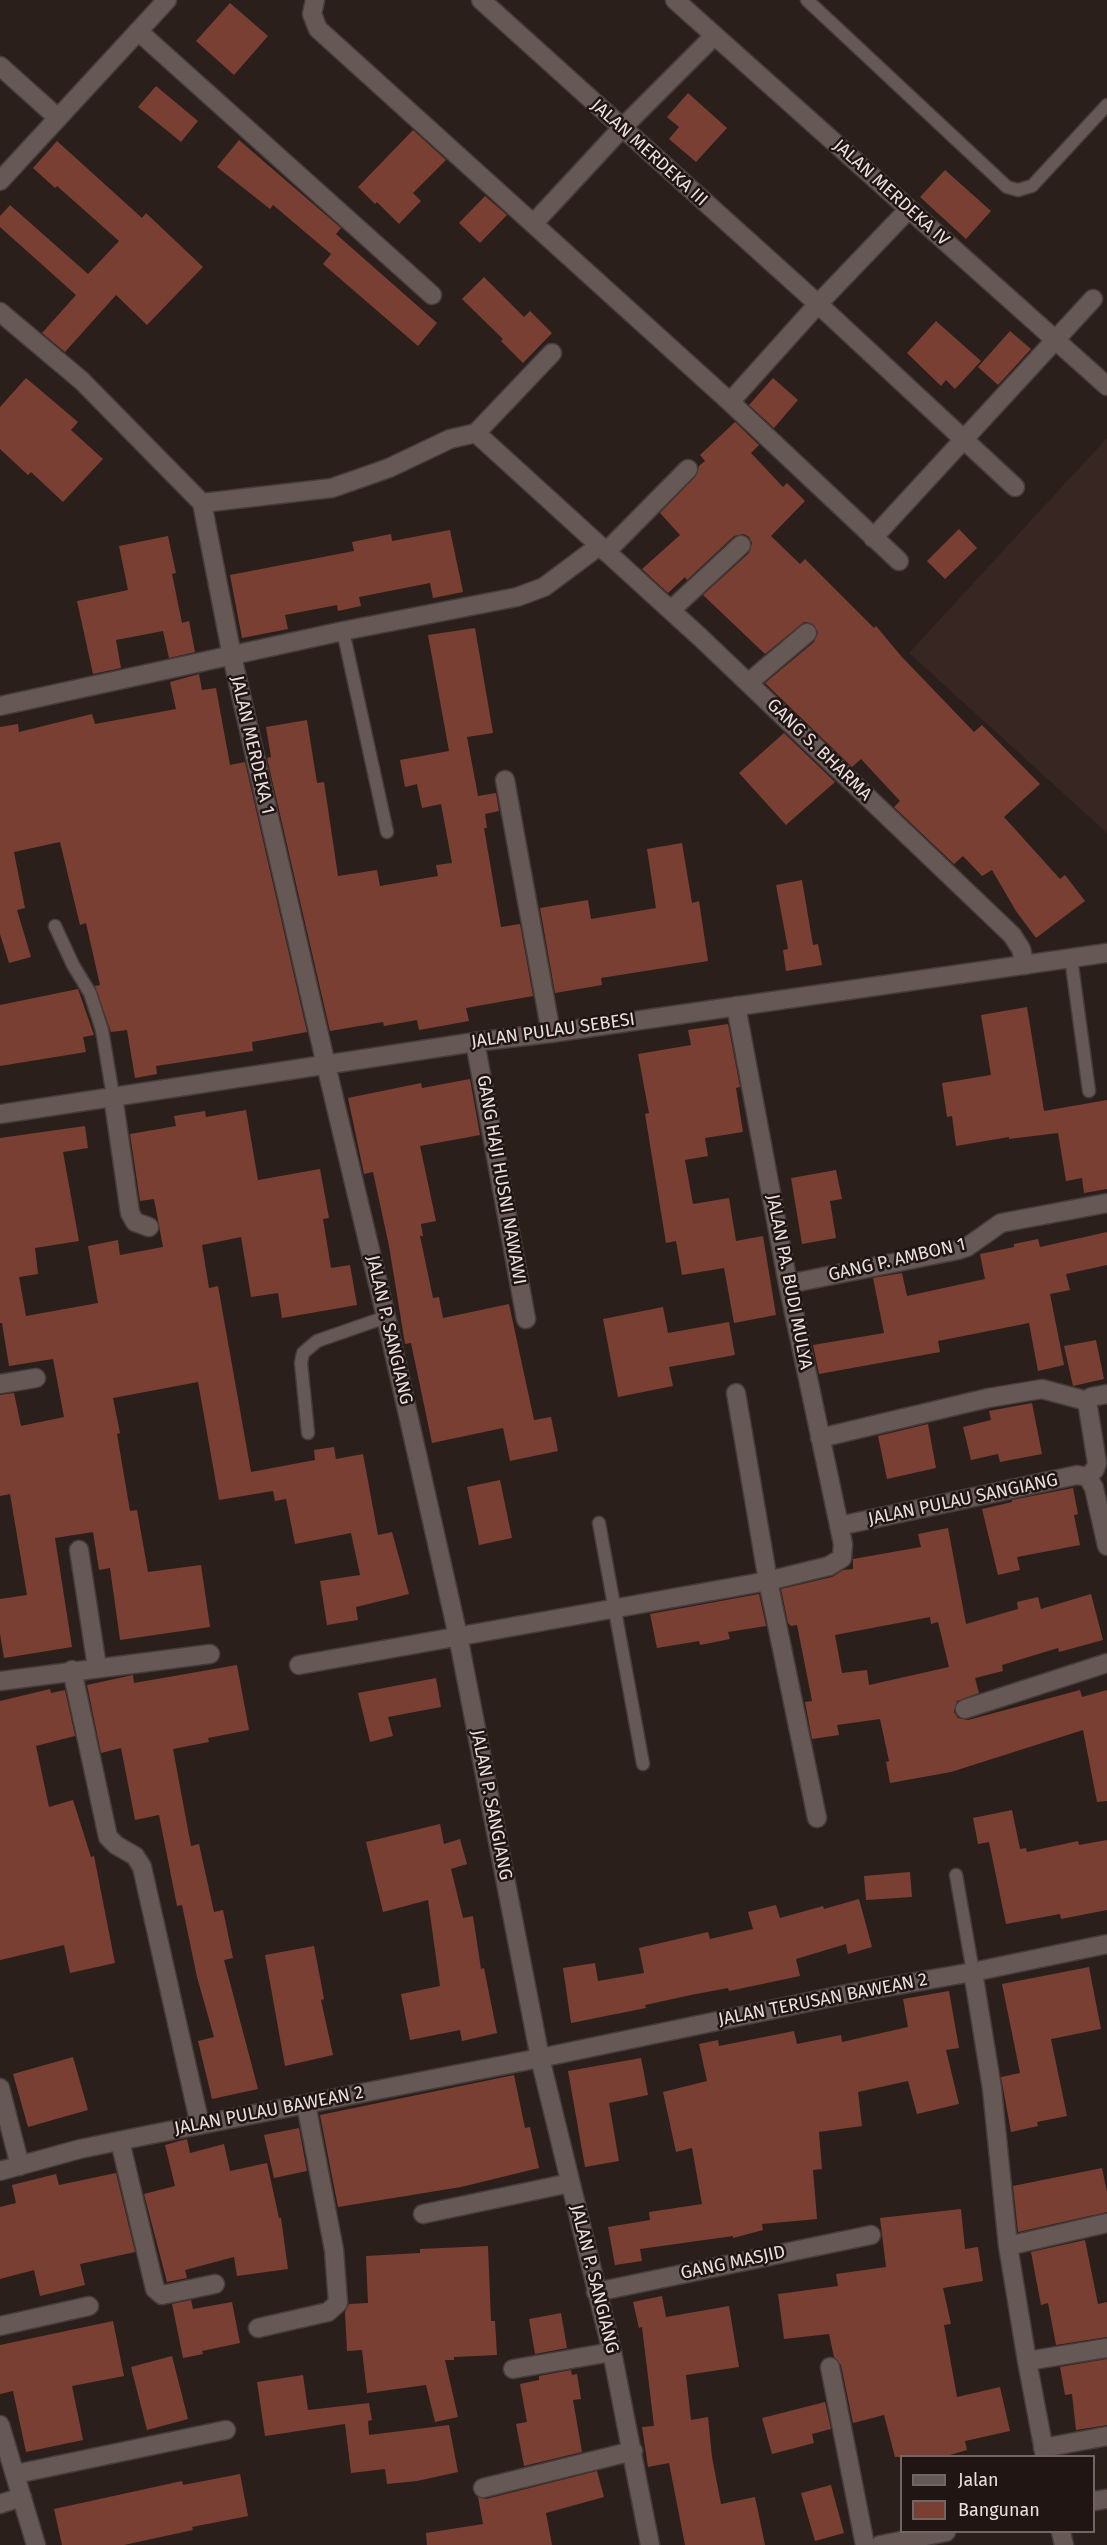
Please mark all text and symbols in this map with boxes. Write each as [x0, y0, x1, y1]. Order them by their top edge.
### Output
street label: JALAN MERDEKA III [586, 95, 712, 211]
street label: JALAN MERDEKA IV [828, 135, 954, 251]
street label: JALAN MERDEKA 1 [226, 674, 278, 816]
street label: GANG S. BHARMA [762, 694, 876, 806]
street label: JALAN PULAU SEBESI [470, 1009, 636, 1053]
street label: GANG HAJI HUSNI NAWAWI [472, 1074, 530, 1286]
street label: JALAN PA. BUDI MULYA [761, 1193, 817, 1371]
street label: GANG P. AMBON 1 [826, 1234, 968, 1286]
street label: JALAN P. SANGIANG [361, 1253, 417, 1407]
street label: JALAN PULAU SANGIANG [866, 1469, 1060, 1531]
street label: JALAN P. SANGIANG [466, 1728, 516, 1882]
street label: JALAN TERUSAN BAWEAN 2 [717, 1969, 929, 2031]
street label: JALAN PULAU BAWEAN 2 [173, 2082, 365, 2140]
street label: JALAN P. SANGIANG [565, 2202, 623, 2356]
street label: GANG MASJID [679, 2241, 787, 2285]
legend [900, 2455, 1095, 2533]
text: Jalan [958, 2469, 999, 2491]
text: Bangunan [958, 2499, 1040, 2521]

